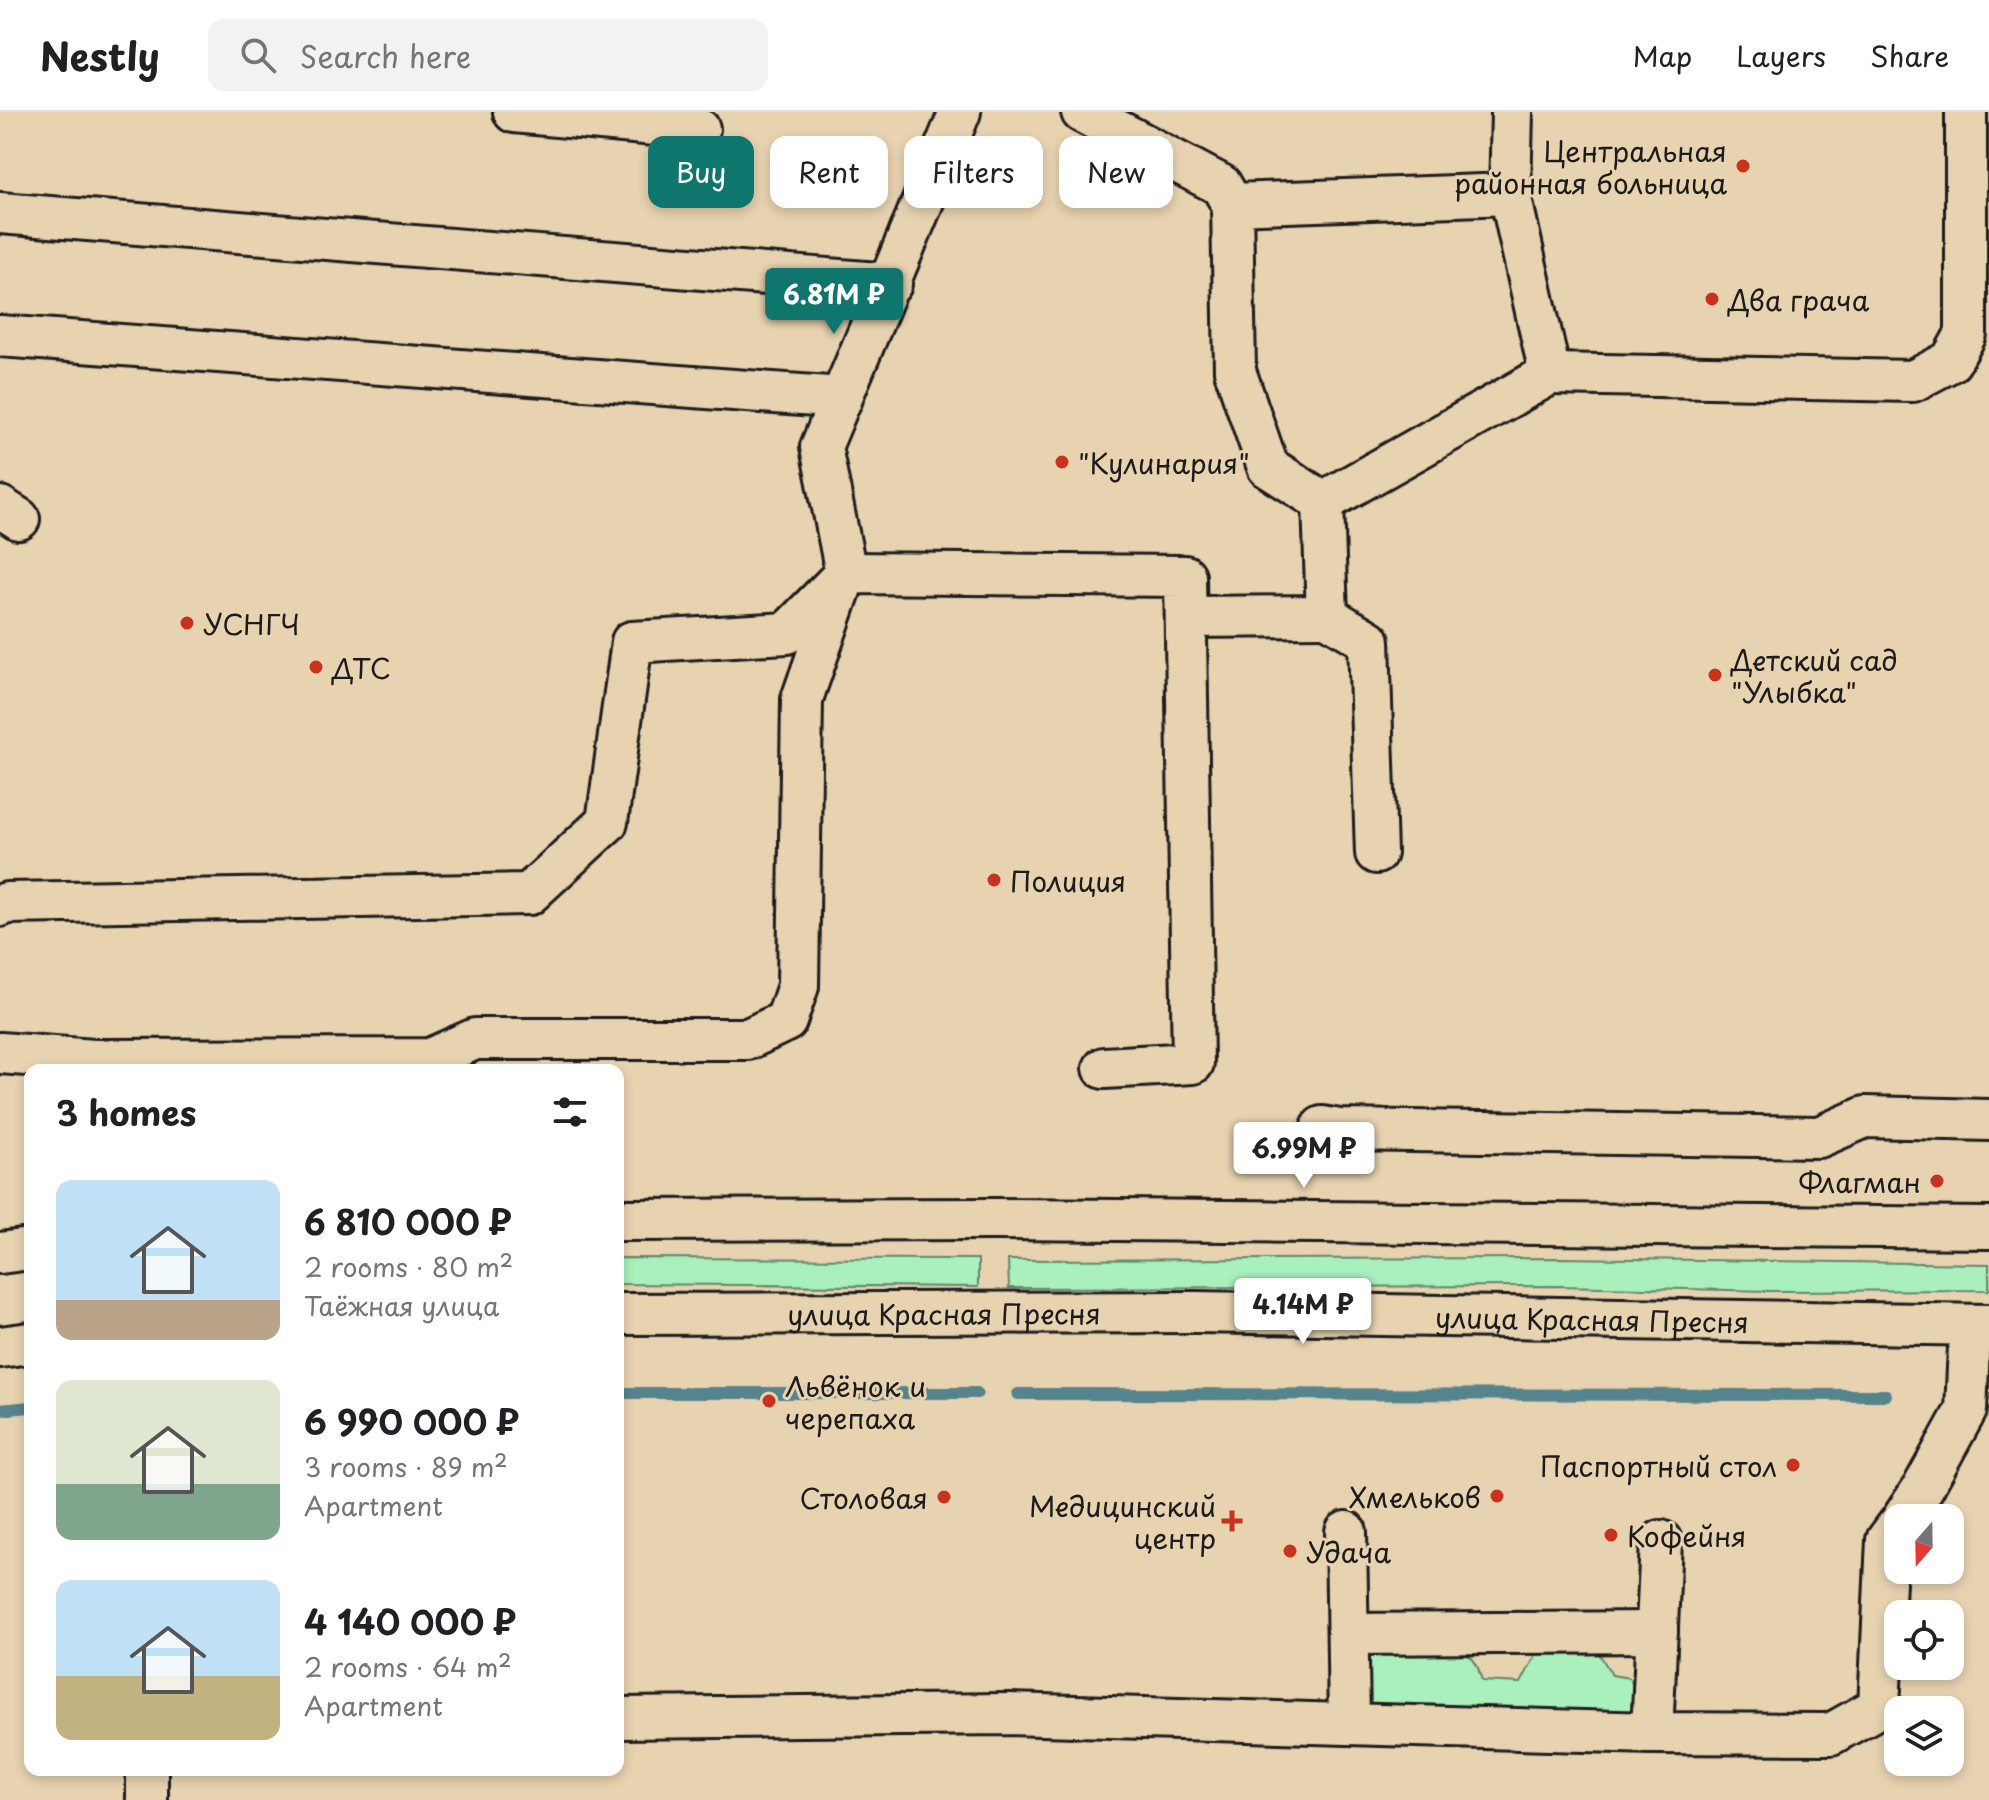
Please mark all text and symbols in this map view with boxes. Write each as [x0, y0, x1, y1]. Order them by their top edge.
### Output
search box [208, 19, 768, 91]
text: Nestly [40, 27, 160, 84]
icon: search [236, 33, 280, 77]
text: Search here [300, 33, 471, 78]
text: Map [1632, 34, 1692, 77]
text: Layers [1736, 34, 1826, 77]
text: Share [1870, 34, 1949, 77]
place label: Центральная районная больница [1454, 129, 1727, 204]
chip: Buy [648, 136, 754, 208]
chip: Rent [770, 136, 888, 208]
chip: Filters [904, 136, 1043, 208]
chip: New [1059, 136, 1173, 208]
marker: Центральная районная больница [1734, 157, 1752, 175]
pin: 6.81M ₽ [760, 268, 908, 336]
text: 6.81M ₽ [783, 274, 885, 313]
place label: Два грача [1727, 278, 1870, 321]
marker: Два грача [1703, 290, 1721, 308]
place label: "Кулинария" [1078, 441, 1250, 484]
marker: "Кулинария" [1053, 453, 1071, 471]
place label: УСНГЧ [203, 602, 300, 645]
marker: УСНГЧ [178, 614, 196, 632]
place label: Детский сад "Улыбка" [1730, 638, 1898, 713]
place label: ДТС [331, 646, 391, 689]
marker: ДТС [307, 658, 325, 676]
marker: Детский сад "Улыбка" [1706, 666, 1724, 684]
place label: Полиция [1010, 859, 1126, 902]
marker: Полиция [985, 871, 1003, 889]
text: 3 homes [56, 1086, 196, 1138]
icon: filters [548, 1090, 592, 1134]
pin: 6.99M ₽ [1230, 1122, 1378, 1190]
text: 6.99M ₽ [1251, 1128, 1357, 1167]
place label: Флагман [1798, 1160, 1921, 1203]
marker: Флагман [1928, 1172, 1946, 1190]
text: 6 810 000 ₽ [304, 1195, 512, 1247]
icon: home [120, 1212, 216, 1308]
text: 2 rooms · 80 m² [304, 1247, 513, 1286]
pin: 4.14M ₽ [1229, 1278, 1377, 1346]
text: 4.14M ₽ [1252, 1284, 1354, 1323]
text: Таёжная улица [304, 1286, 499, 1325]
street label: улица Красная Пресня [787, 1291, 1101, 1335]
street label: улица Красная Пресня [1435, 1294, 1749, 1343]
place label: Львёнок и черепаха [785, 1364, 926, 1439]
marker: Львёнок и черепаха [760, 1392, 778, 1410]
text: 6 990 000 ₽ [304, 1395, 519, 1447]
icon: home [120, 1412, 216, 1508]
place label: Паспортный стол [1540, 1444, 1777, 1487]
text: 3 rooms · 89 m² [304, 1447, 508, 1486]
marker: Паспортный стол [1784, 1456, 1802, 1474]
place label: Хмельков [1349, 1475, 1481, 1518]
place label: Столовая [800, 1476, 928, 1519]
place label: Медицинский центр [1029, 1484, 1216, 1559]
text: Apartment [304, 1486, 443, 1525]
marker: Хмельков [1488, 1487, 1506, 1505]
marker: Столовая [935, 1488, 953, 1506]
north arrow [1884, 1504, 1964, 1584]
map controls [1884, 1504, 1964, 1776]
marker: Медицинский центр [1223, 1512, 1241, 1530]
place label: Кофейня [1627, 1514, 1747, 1557]
marker: Кофейня [1602, 1526, 1620, 1544]
place label: Удача [1306, 1530, 1392, 1573]
marker: Удача [1281, 1542, 1299, 1560]
text: 4 140 000 ₽ [304, 1595, 516, 1647]
button: locate [1884, 1600, 1964, 1680]
icon: home [120, 1612, 216, 1708]
text: 2 rooms · 64 m² [304, 1647, 512, 1686]
text: Apartment [304, 1686, 443, 1725]
button: layers [1884, 1696, 1964, 1776]

